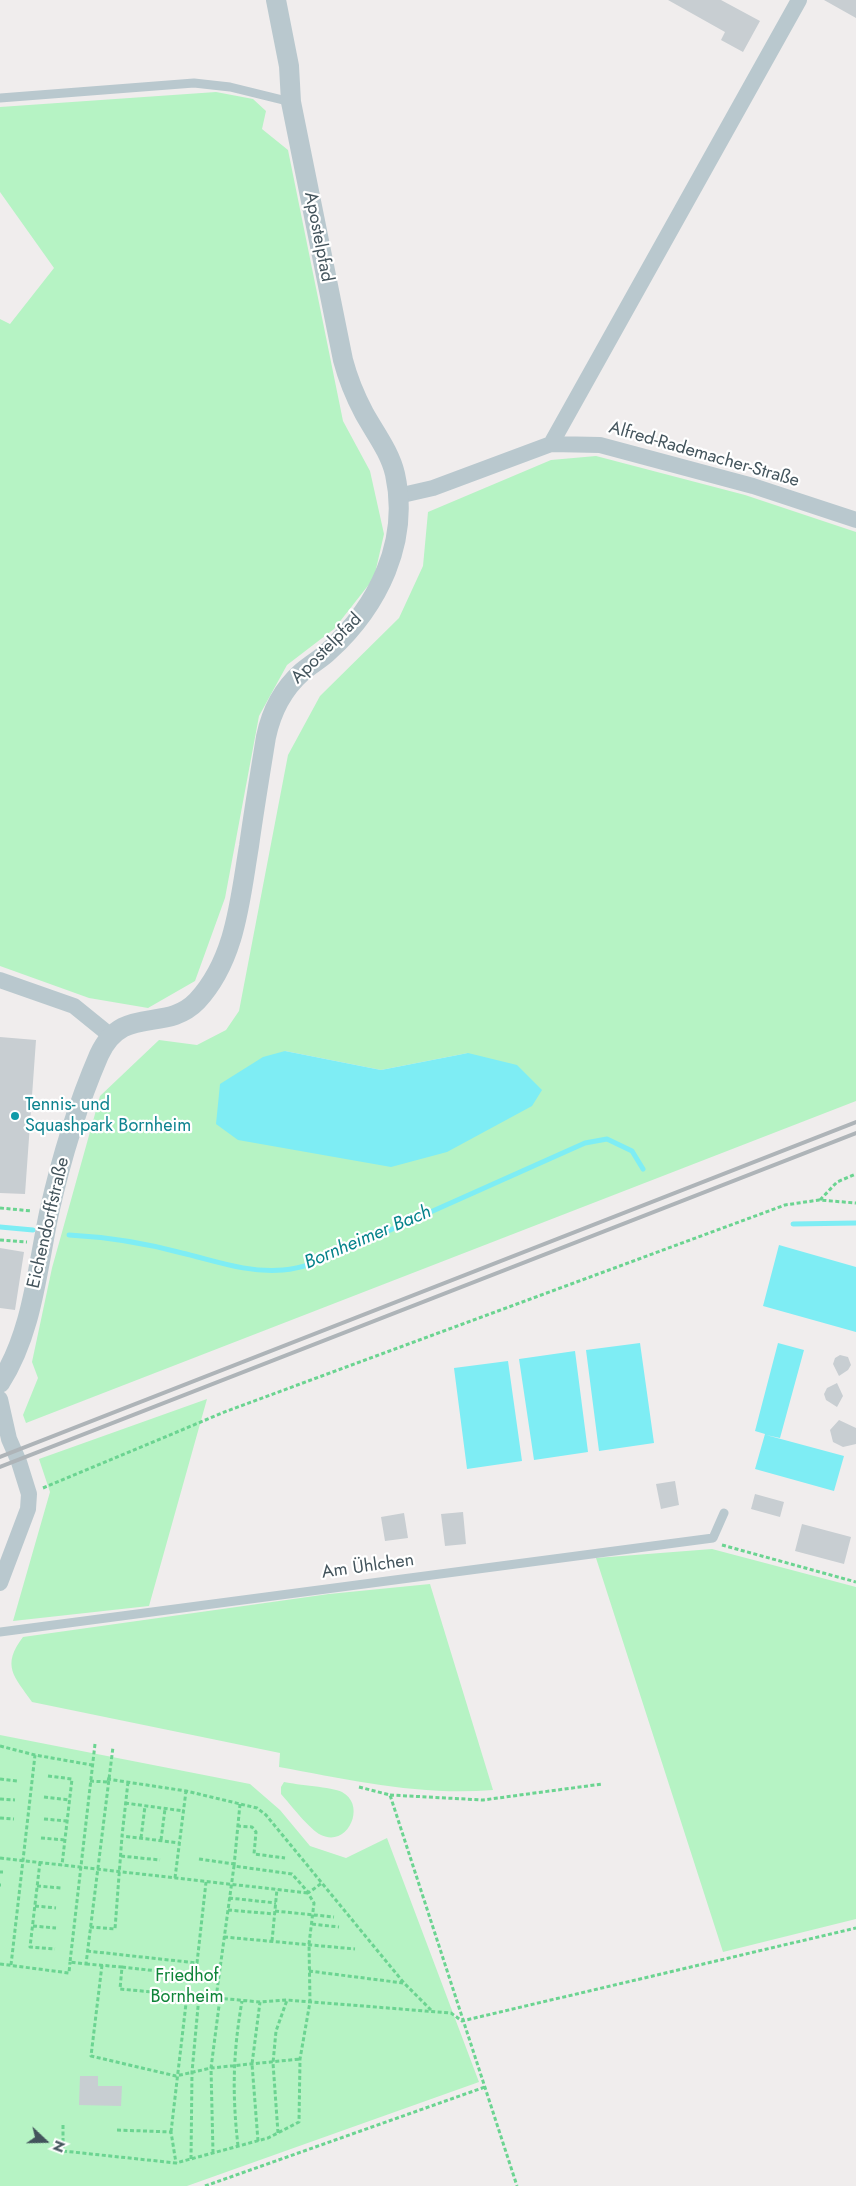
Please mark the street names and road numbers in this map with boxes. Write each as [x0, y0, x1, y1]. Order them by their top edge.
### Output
street label: Apostelpfad [299, 190, 337, 284]
street label: Alfred-Rademacher-Straße [606, 417, 802, 493]
street label: Apostelpfad [287, 609, 367, 689]
street label: Eichendorffstraße [23, 1155, 75, 1291]
street label: Am Ühlchen [320, 1550, 416, 1584]

